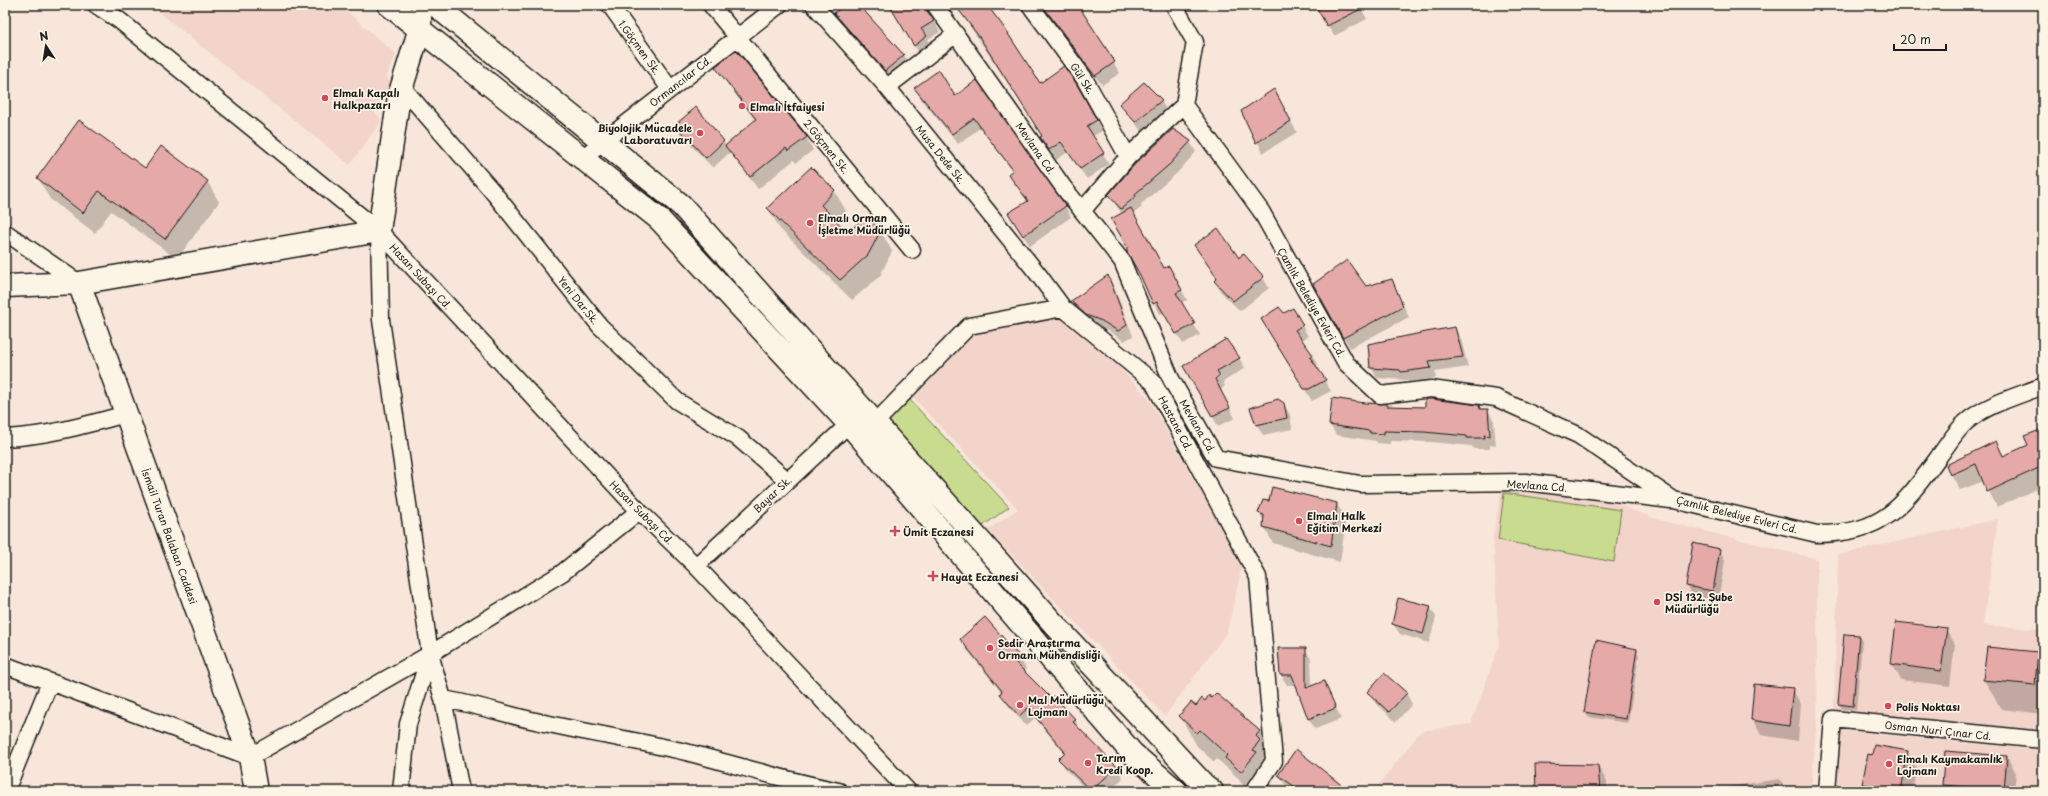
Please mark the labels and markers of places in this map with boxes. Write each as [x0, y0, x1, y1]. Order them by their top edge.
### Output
place label: Elmalı Kapalı Halkpazarı [333, 85, 400, 112]
marker: Elmalı Kapalı Halkpazarı [320, 93, 330, 103]
place label: Elmalı İtfaiyesi [750, 99, 825, 114]
marker: Elmalı İtfaiyesi [737, 101, 747, 111]
place label: Biyolojik Mücadele Laboratuvarı [598, 120, 693, 147]
marker: Biyolojik Mücadele Laboratuvarı [695, 128, 705, 138]
place label: Elmalı Orman İşletme Müdürlüğü [818, 210, 910, 237]
marker: Elmalı Orman İşletme Müdürlüğü [805, 218, 815, 228]
place label: Elmalı Halk Eğitim Merkezi [1307, 508, 1382, 535]
marker: Elmalı Halk Eğitim Merkezi [1294, 516, 1304, 526]
place label: Ümit Eczanesi [903, 524, 974, 539]
marker: Ümit Eczanesi [890, 526, 900, 536]
place label: Hayat Eczanesi [941, 569, 1019, 584]
marker: Hayat Eczanesi [928, 571, 938, 581]
place label: DSİ 132. Şube Müdürlüğü [1665, 589, 1733, 616]
marker: DSİ 132. Şube Müdürlüğü [1652, 597, 1662, 607]
place label: Sedir Araştırma Ormanı Mühendisliği [998, 635, 1100, 662]
marker: Sedir Araştırma Ormanı Mühendisliği [985, 643, 995, 653]
place label: Mal Müdürlüğü Lojmanı [1028, 692, 1104, 719]
place label: Polis Noktası [1896, 699, 1960, 714]
marker: Mal Müdürlüğü Lojmanı [1015, 700, 1025, 710]
marker: Polis Noktası [1883, 701, 1893, 711]
place label: Tarım Kredi Koop. [1096, 750, 1153, 777]
place label: Elmalı Kaymakamlık Lojmanı [1897, 751, 2003, 778]
marker: Tarım Kredi Koop. [1083, 758, 1093, 768]
marker: Elmalı Kaymakamlık Lojmanı [1884, 759, 1894, 769]

